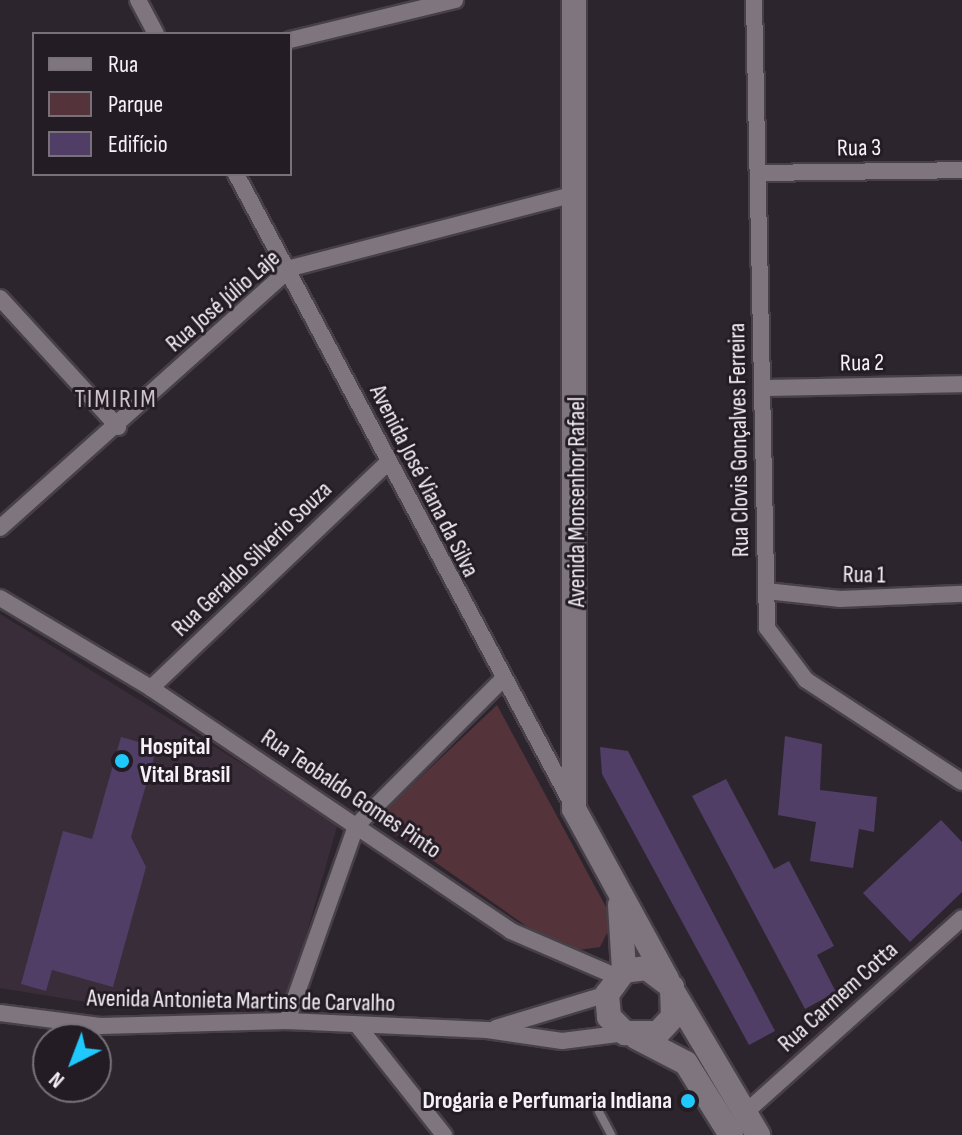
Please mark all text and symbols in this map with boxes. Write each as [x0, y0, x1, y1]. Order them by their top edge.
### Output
legend [32, 32, 292, 176]
text: Rua [108, 50, 138, 79]
text: Parque [108, 90, 163, 119]
text: Edifício [108, 130, 168, 159]
street label: Rua 3 [837, 133, 881, 163]
street label: Rua José Júlio Laje [160, 244, 286, 358]
street label: Rua Clovis Gonçalves Ferreira [723, 323, 755, 557]
street label: Rua 2 [840, 348, 884, 378]
street label: Avenida José Viana da Silva [363, 380, 485, 582]
district label: TIMIRIM [74, 384, 158, 416]
street label: Avenida Monsenhor Rafael [563, 397, 591, 607]
street label: Rua Geraldo Silverio Souza [166, 475, 338, 643]
street label: Rua 1 [842, 560, 886, 590]
street label: Rua Teobaldo Gomes Pinto [256, 723, 446, 865]
place label: Hospital Vital Brasil [140, 733, 230, 789]
marker: Hospital Vital Brasil [111, 750, 133, 772]
street label: Rua Carmem Cotta [772, 936, 904, 1058]
street label: Avenida Antonieta Martins de Carvalho [87, 984, 395, 1018]
north arrow [32, 1023, 112, 1103]
text: N [44, 1066, 70, 1094]
place label: Drogaria e Perfumaria Indiana [422, 1087, 672, 1115]
marker: Drogaria e Perfumaria Indiana [679, 1092, 697, 1110]

